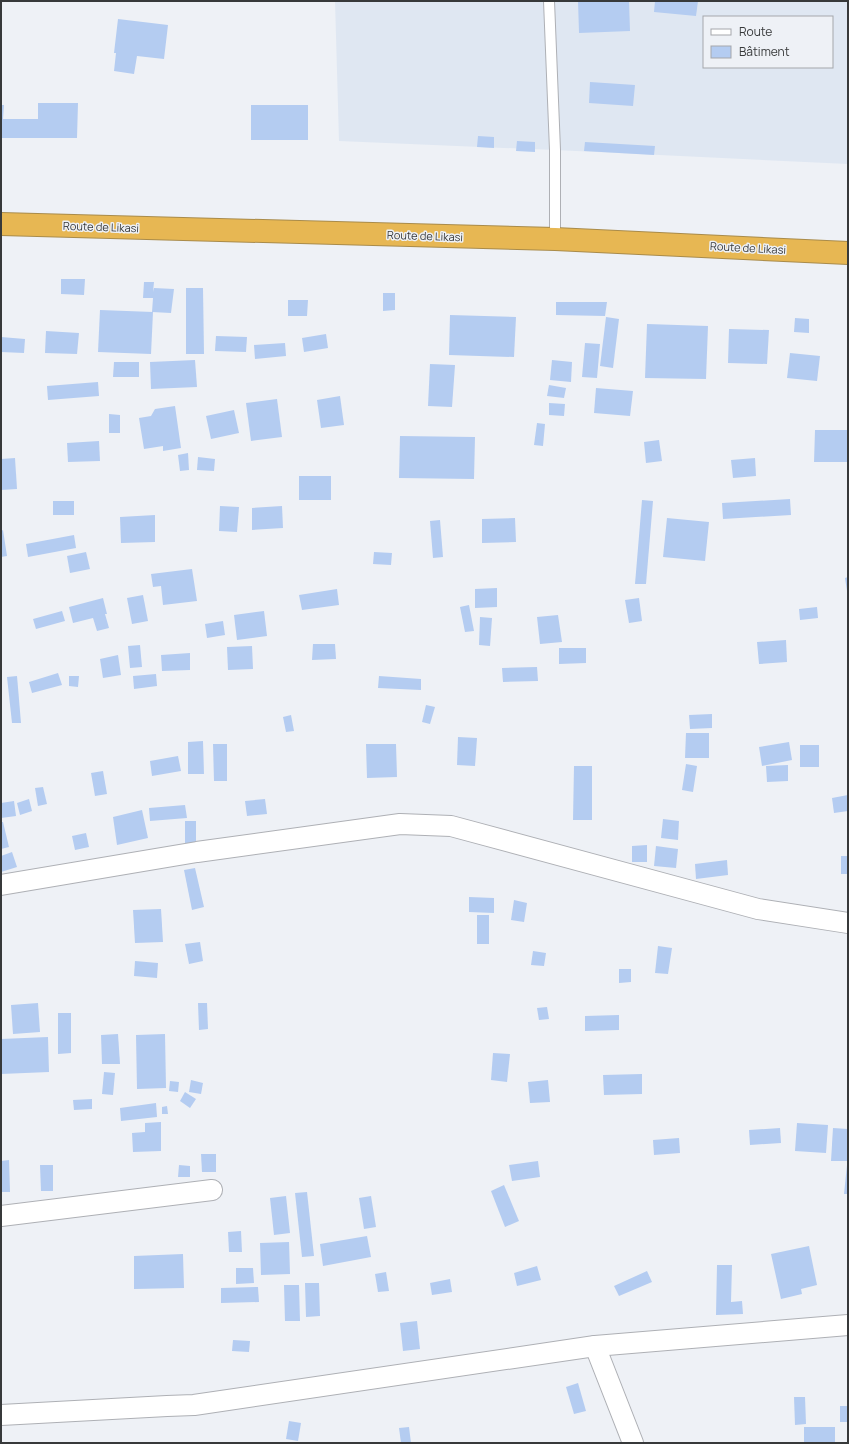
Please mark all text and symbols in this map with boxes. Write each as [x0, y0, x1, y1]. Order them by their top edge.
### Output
legend [703, 16, 833, 68]
text: Route [739, 23, 772, 40]
text: Bâtiment [739, 43, 790, 60]
street label: Route de Likasi [63, 218, 139, 235]
street label: Route de Likasi [387, 227, 463, 244]
street label: Route de Likasi [710, 238, 786, 257]

